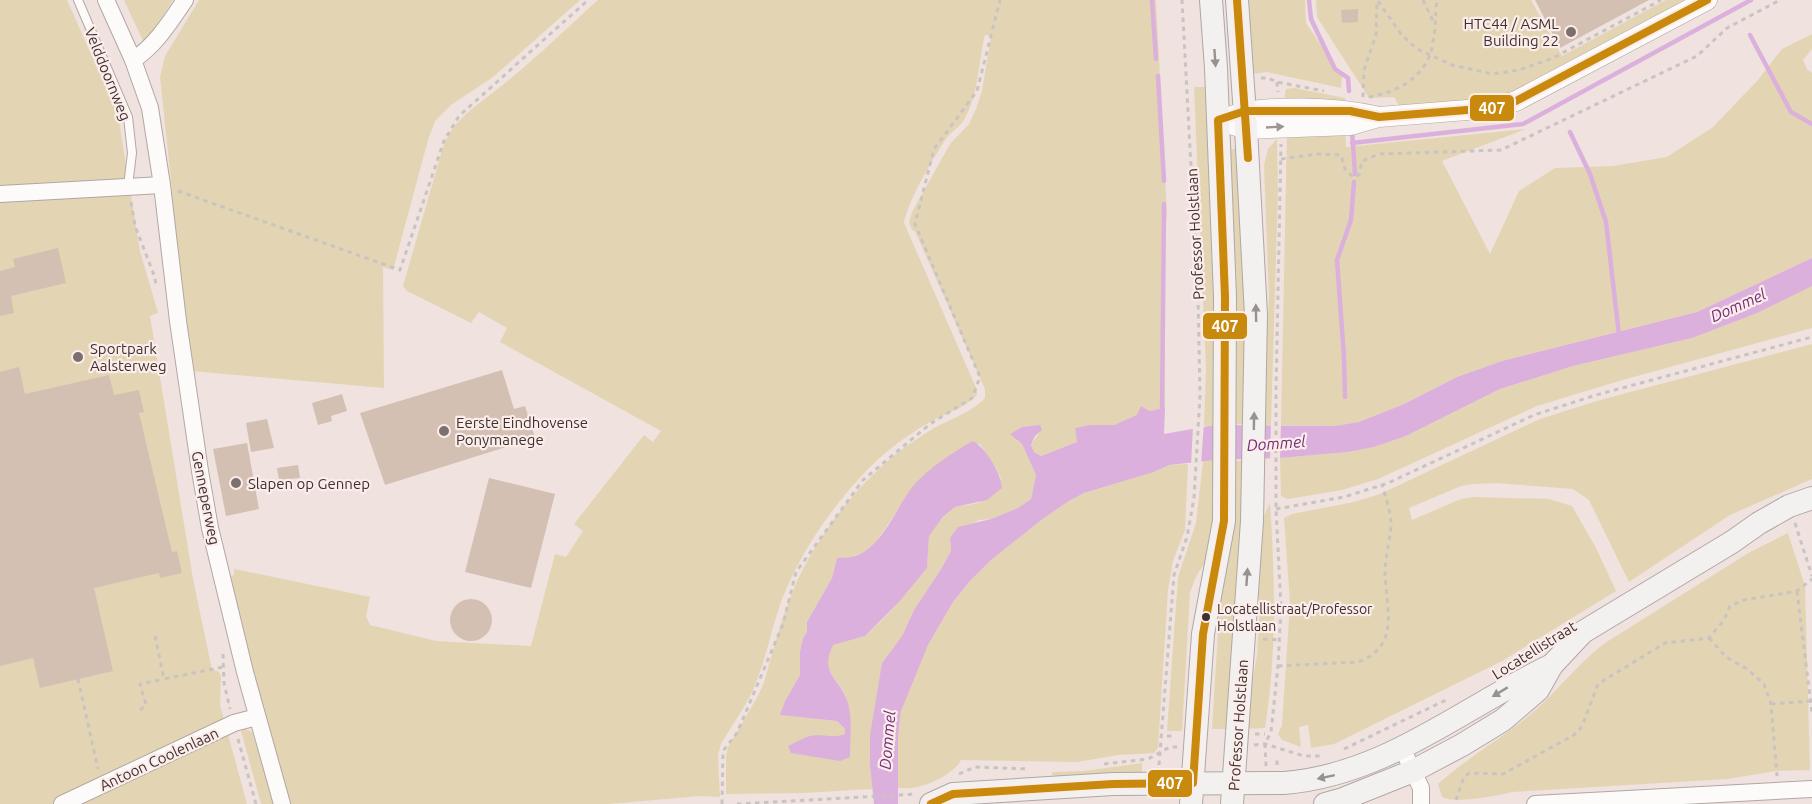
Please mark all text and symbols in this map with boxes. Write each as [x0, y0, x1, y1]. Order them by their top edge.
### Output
place label: HTC44 / ASML Building 22 [1463, 15, 1559, 49]
street label: Velddoornweg [82, 25, 134, 123]
marker: HTC44 / ASML Building 22 [1564, 25, 1578, 39]
one-way arrow [1210, 49, 1220, 68]
line badge: 407 [1469, 94, 1515, 122]
text: 407 [1478, 99, 1506, 117]
one-way arrow [1265, 123, 1284, 132]
street label: Professor Holstlaan [1183, 168, 1207, 300]
water label: Dommel [1707, 285, 1769, 325]
one-way arrow [1251, 303, 1260, 322]
line badge: 407 [1202, 312, 1248, 340]
text: 407 [1211, 317, 1239, 335]
place label: Sportpark Aalsterweg [90, 340, 167, 374]
marker: Sportpark Aalsterweg [71, 350, 85, 364]
one-way arrow [1249, 411, 1259, 430]
place label: Eerste Eindhovense Ponymanege [456, 414, 588, 448]
marker: Eerste Eindhovense Ponymanege [437, 424, 451, 438]
water label: Dommel [1246, 432, 1307, 454]
street label: Genneperweg [189, 450, 223, 546]
place label: Slapen op Gennep [248, 475, 370, 492]
marker: Slapen op Gennep [229, 476, 243, 490]
one-way arrow [1242, 568, 1252, 587]
place label: Locatellistraat/Professor Holstlaan [1217, 601, 1373, 634]
marker: Locatellistraat/Professor Holstlaan [1200, 611, 1212, 623]
street label: Locatellistraat [1489, 617, 1579, 683]
street label: Professor Holstlaan [1225, 659, 1251, 791]
one-way arrow [1492, 686, 1508, 697]
water label: Dommel [875, 709, 899, 770]
street label: Antoon Coolenlaan [97, 724, 221, 794]
line badge: 407 [1147, 769, 1193, 798]
one-way arrow [1316, 773, 1335, 782]
text: 407 [1156, 774, 1184, 792]

